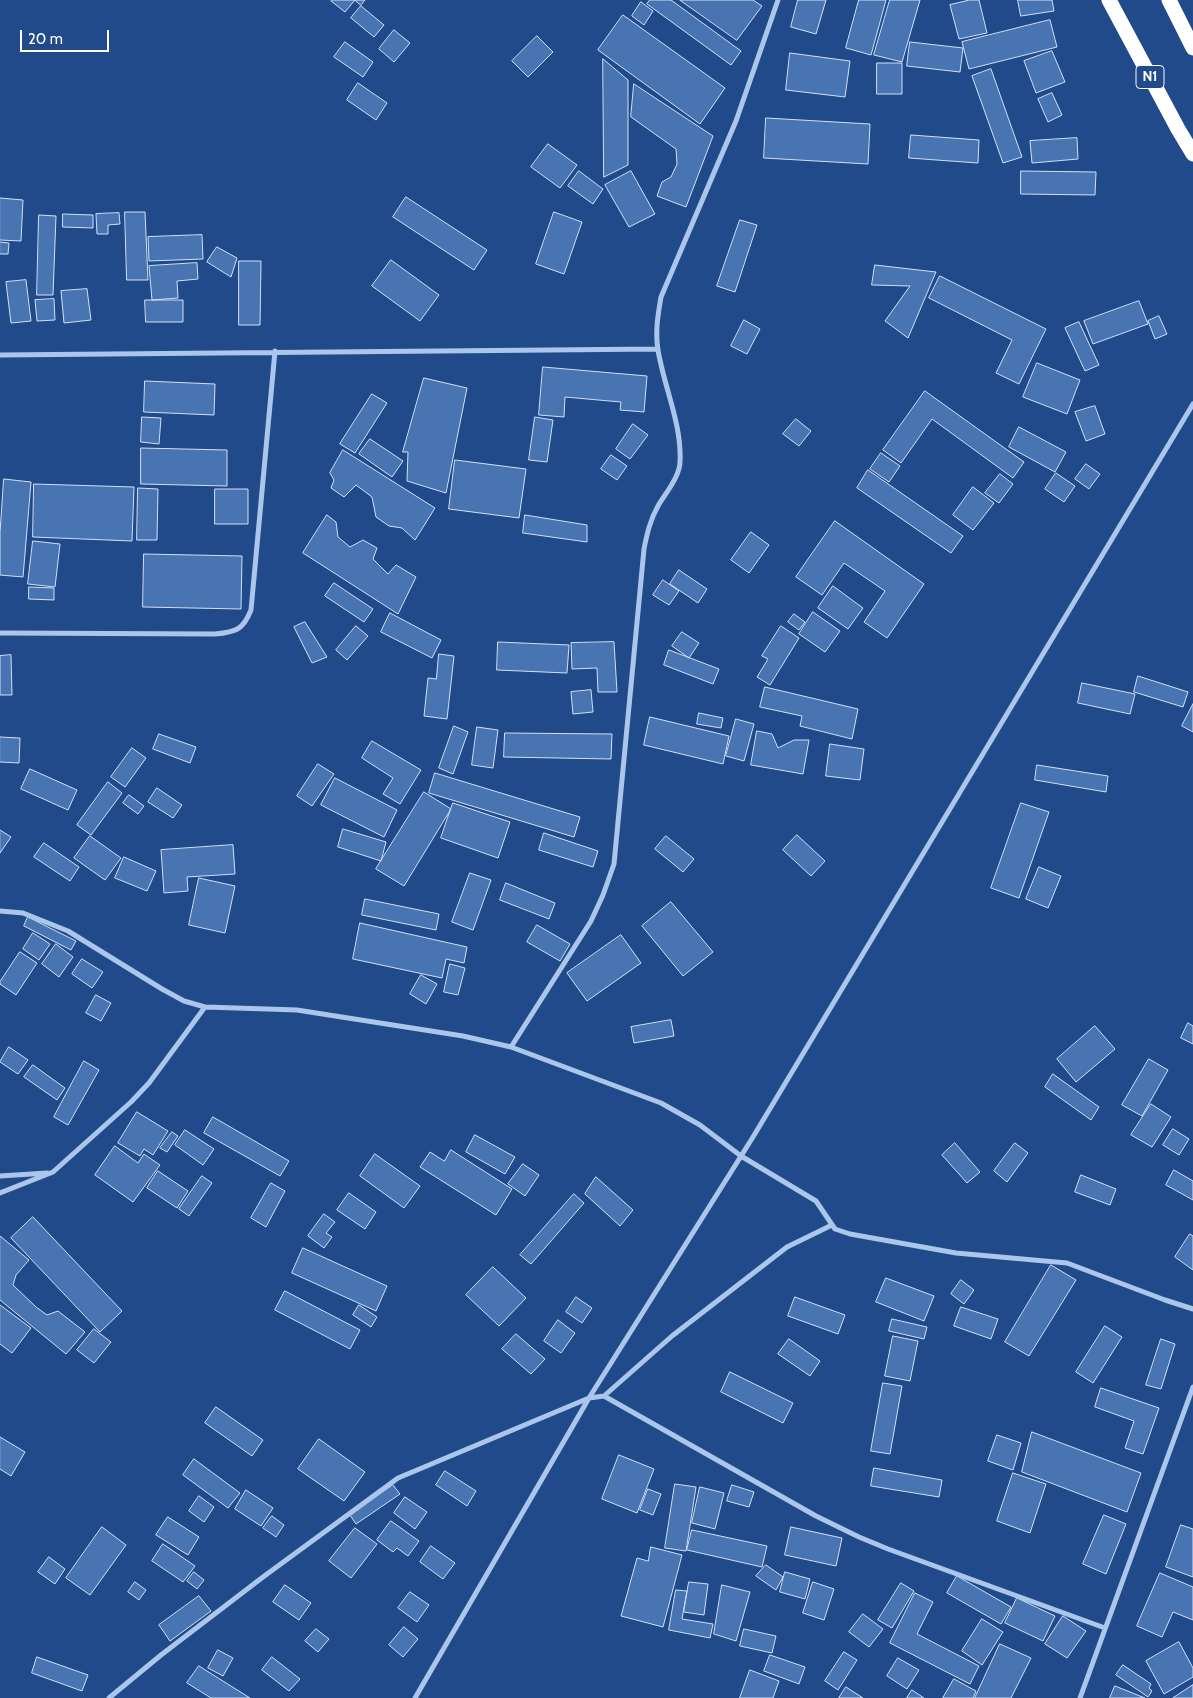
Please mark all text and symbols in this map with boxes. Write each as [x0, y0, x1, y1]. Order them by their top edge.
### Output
scale bar [22, 20, 111, 52]
text: 20 m [28, 30, 63, 48]
road number: N1 [1136, 66, 1164, 88]

